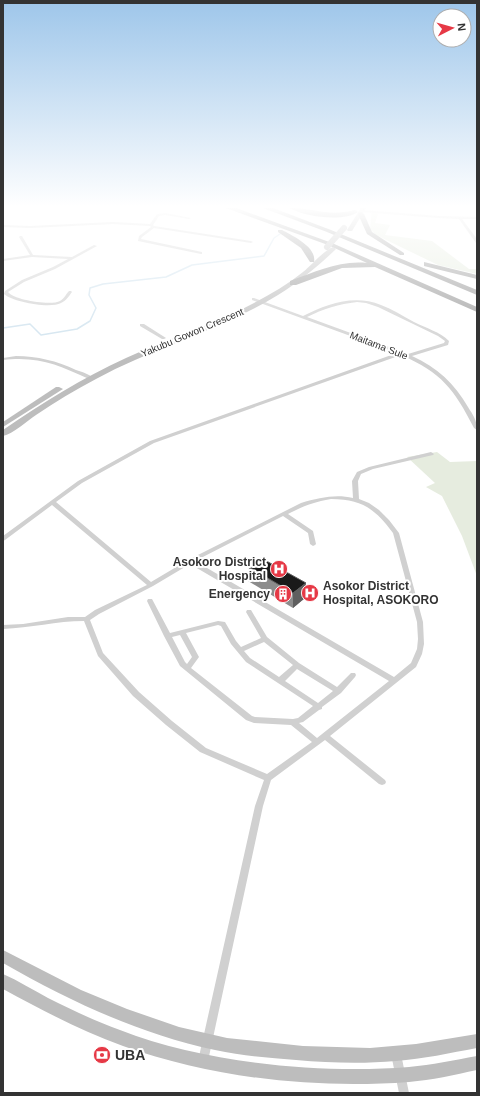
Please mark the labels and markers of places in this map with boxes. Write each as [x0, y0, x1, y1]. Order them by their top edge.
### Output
place label: Asokoro District Hospital [173, 555, 266, 583]
hospital icon: Asokoro District Hospital [269, 559, 289, 579]
place label: Asokor District Hospital, ASOKORO [323, 579, 439, 607]
hospital icon: Asokor District Hospital, ASOKORO [300, 583, 320, 603]
building icon: Energency [273, 584, 293, 604]
place label: Energency [209, 587, 270, 601]
bank icon: UBA [92, 1045, 112, 1065]
place label: UBA [115, 1047, 145, 1063]

